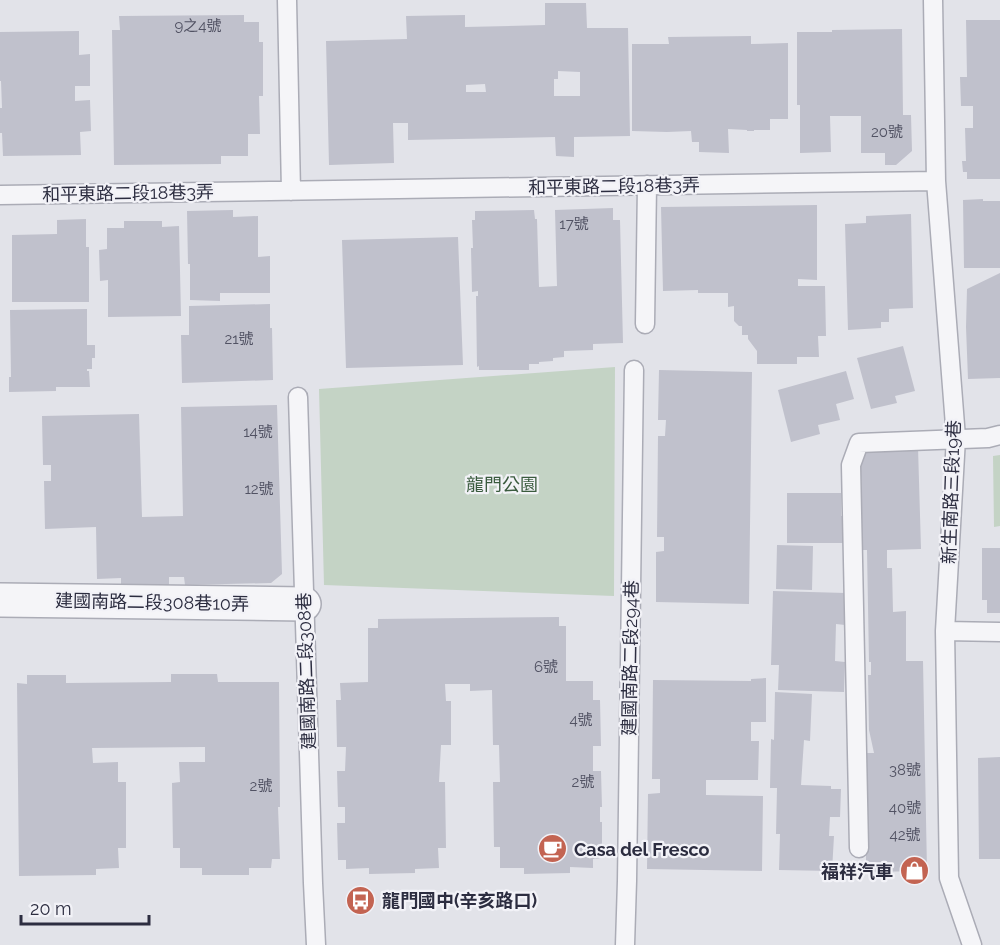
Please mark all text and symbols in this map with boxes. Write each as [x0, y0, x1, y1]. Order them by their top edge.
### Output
house number: 9之4號 [175, 17, 221, 35]
house number: 20號 [871, 123, 903, 141]
street label: 和平東路二段18巷3弄 [528, 174, 700, 198]
street label: 和平東路二段18巷3弄 [42, 181, 214, 205]
house number: 17號 [559, 215, 589, 233]
house number: 21號 [224, 330, 254, 348]
street label: 新生南路三段19巷 [938, 420, 964, 564]
house number: 14號 [243, 423, 273, 441]
park label: 龍門公園 [466, 474, 538, 495]
house number: 12號 [244, 480, 274, 498]
street label: 建國南路二段294巷 [618, 580, 642, 736]
street label: 建國南路二段308巷10弄 [55, 590, 249, 614]
street label: 建國南路二段308巷 [293, 592, 319, 750]
house number: 6號 [534, 658, 558, 676]
house number: 4號 [569, 711, 593, 729]
house number: 38號 [889, 761, 921, 779]
house number: 2號 [572, 773, 594, 791]
house number: 2號 [250, 777, 272, 795]
house number: 40號 [889, 799, 921, 817]
house number: 42號 [889, 826, 921, 844]
cafe icon: Casa del Fresco [537, 833, 569, 865]
place label: Casa del Fresco [574, 839, 710, 860]
shop icon: 福祥汽車 [898, 855, 930, 887]
place label: 福祥汽車 [821, 861, 893, 882]
bus stop icon: 龍門國中(辛亥路口) [345, 884, 377, 916]
scale bar [21, 888, 148, 926]
place label: 龍門國中(辛亥路口) [382, 890, 537, 911]
text: 20 m [30, 898, 72, 919]

